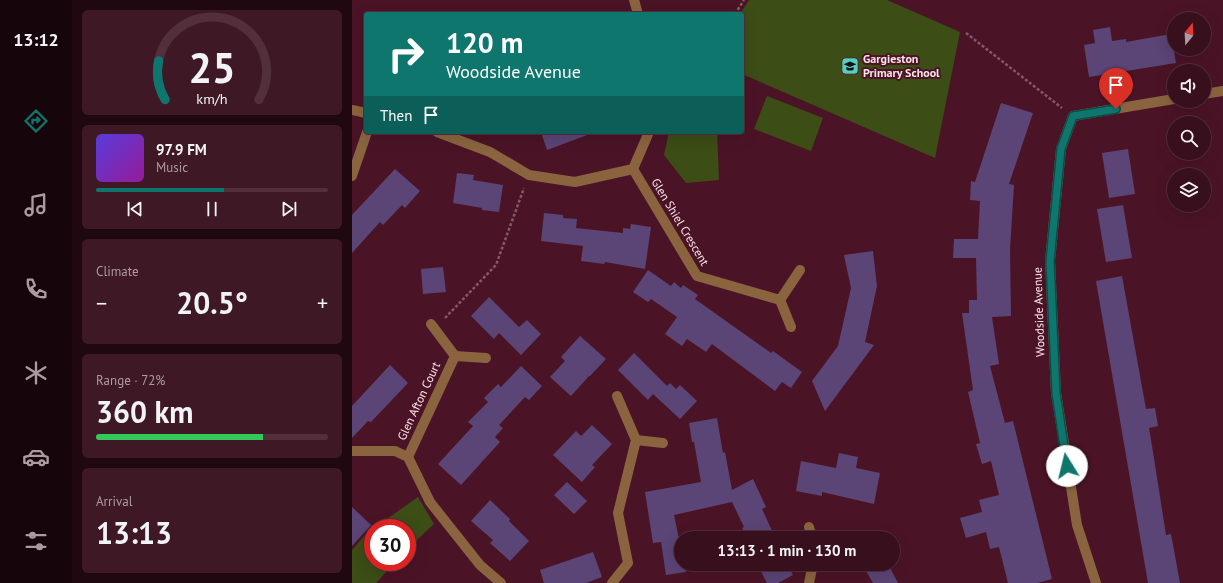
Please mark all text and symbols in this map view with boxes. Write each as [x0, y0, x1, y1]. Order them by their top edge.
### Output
north arrow [1167, 12, 1211, 56]
map controls [1167, 12, 1211, 212]
text: 120 m [446, 24, 523, 61]
text: 13:12 [13, 28, 59, 51]
icon: right [380, 28, 432, 80]
text: 25 [188, 41, 236, 94]
place label: Gargieston Primary School [863, 51, 940, 80]
school or university icon: Gargieston Primary School [840, 56, 860, 76]
text: Woodside Avenue [446, 60, 581, 83]
button: sound [1167, 64, 1211, 108]
pin [1099, 68, 1133, 109]
icon: arrive [1105, 74, 1127, 96]
text: km/h [196, 89, 228, 108]
icon: arrive [420, 104, 442, 126]
text: Then [380, 106, 412, 125]
icon: directions [22, 107, 50, 135]
button: search [1167, 116, 1211, 160]
text: 97.9 FM [156, 140, 207, 159]
text: Music [156, 159, 188, 176]
button: layers [1167, 168, 1211, 212]
street label: Glen Shiel Crescent [648, 175, 712, 268]
icon: music [22, 191, 50, 219]
icon: previous [124, 198, 146, 220]
icon: pause [201, 198, 223, 220]
icon: next [278, 198, 300, 220]
text: Climate [96, 263, 139, 280]
street label: Woodside Avenue [1029, 267, 1048, 357]
icon: phone [22, 275, 50, 303]
text: 20.5° [176, 283, 248, 322]
text: − [96, 289, 107, 317]
text: + [317, 289, 328, 317]
icon: climate [22, 359, 50, 387]
street label: Glen Afton Court [394, 359, 443, 442]
text: Range · 72% [96, 372, 165, 389]
text: 360 km [96, 392, 194, 431]
icon: car [22, 443, 50, 471]
position arrow [1046, 445, 1088, 487]
text: Arrival [96, 493, 132, 510]
text: 13:13 [96, 513, 172, 552]
speed limit sign: 30 [364, 519, 416, 571]
icon: filters [22, 527, 50, 555]
text: 13:13 · 1 min · 130 m [718, 541, 856, 560]

